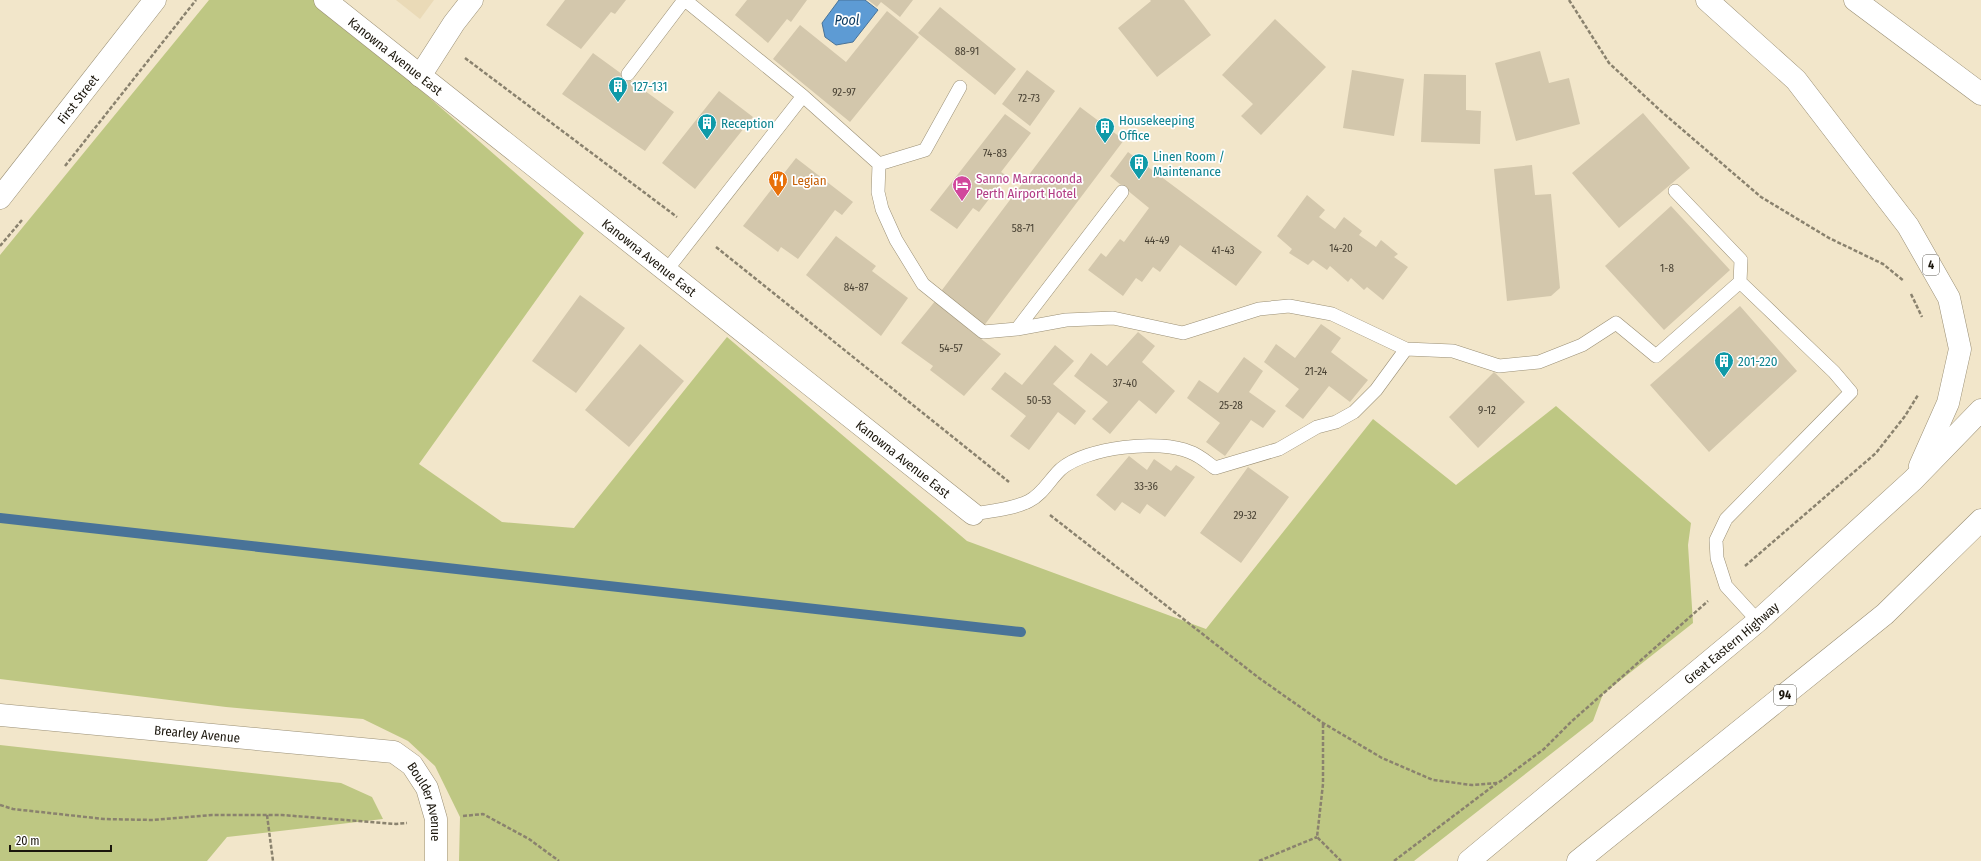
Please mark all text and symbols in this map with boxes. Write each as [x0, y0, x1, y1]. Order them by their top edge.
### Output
water label: Pool [834, 12, 860, 29]
street label: Kanowna Avenue East [345, 14, 446, 98]
house number: 88-91 [955, 45, 979, 58]
street label: First Street [54, 71, 102, 126]
building icon: 127-131 [607, 75, 629, 103]
place label: 127-131 [632, 79, 668, 94]
house number: 92-97 [832, 86, 856, 99]
house number: 72-73 [1018, 92, 1040, 105]
building icon: Reception [696, 112, 718, 140]
place label: Housekeeping Office [1119, 113, 1195, 143]
place label: Reception [721, 116, 774, 131]
building icon: Housekeeping Office [1094, 116, 1116, 144]
house number: 74-83 [983, 147, 1007, 160]
place label: Linen Room / Maintenance [1153, 149, 1225, 179]
building icon: Linen Room / Maintenance [1128, 152, 1150, 180]
restaurant icon: Legian [767, 169, 789, 197]
place label: Sanno Marracoonda Perth Airport Hotel [976, 171, 1082, 201]
place label: Legian [792, 173, 827, 188]
hotel icon: Sanno Marracoonda Perth Airport Hotel [951, 174, 973, 202]
street label: Kanowna Avenue East [599, 215, 700, 300]
house number: 58-71 [1012, 222, 1034, 235]
house number: 44-49 [1144, 234, 1170, 247]
house number: 14-20 [1329, 242, 1353, 255]
house number: 41-43 [1211, 244, 1235, 257]
road number: 4 [1923, 255, 1939, 275]
house number: 1-8 [1660, 262, 1674, 275]
house number: 84-87 [844, 281, 869, 294]
house number: 54-57 [939, 342, 963, 355]
building icon: 201-220 [1713, 350, 1735, 378]
place label: 201-220 [1738, 354, 1778, 369]
house number: 21-24 [1305, 365, 1328, 378]
house number: 37-40 [1113, 377, 1137, 390]
house number: 50-53 [1027, 394, 1051, 407]
house number: 25-28 [1219, 399, 1243, 412]
house number: 9-12 [1478, 404, 1496, 417]
street label: Kanowna Avenue East [853, 417, 954, 501]
house number: 33-36 [1134, 480, 1158, 493]
house number: 29-32 [1233, 509, 1257, 522]
street label: Great Eastern Highway [1681, 599, 1782, 687]
road number: 94 [1774, 685, 1796, 705]
street label: Brearley Avenue [153, 722, 241, 745]
street label: Boulder Avenue [405, 759, 444, 841]
scale bar [10, 827, 111, 853]
text: 20 m [16, 834, 40, 848]

